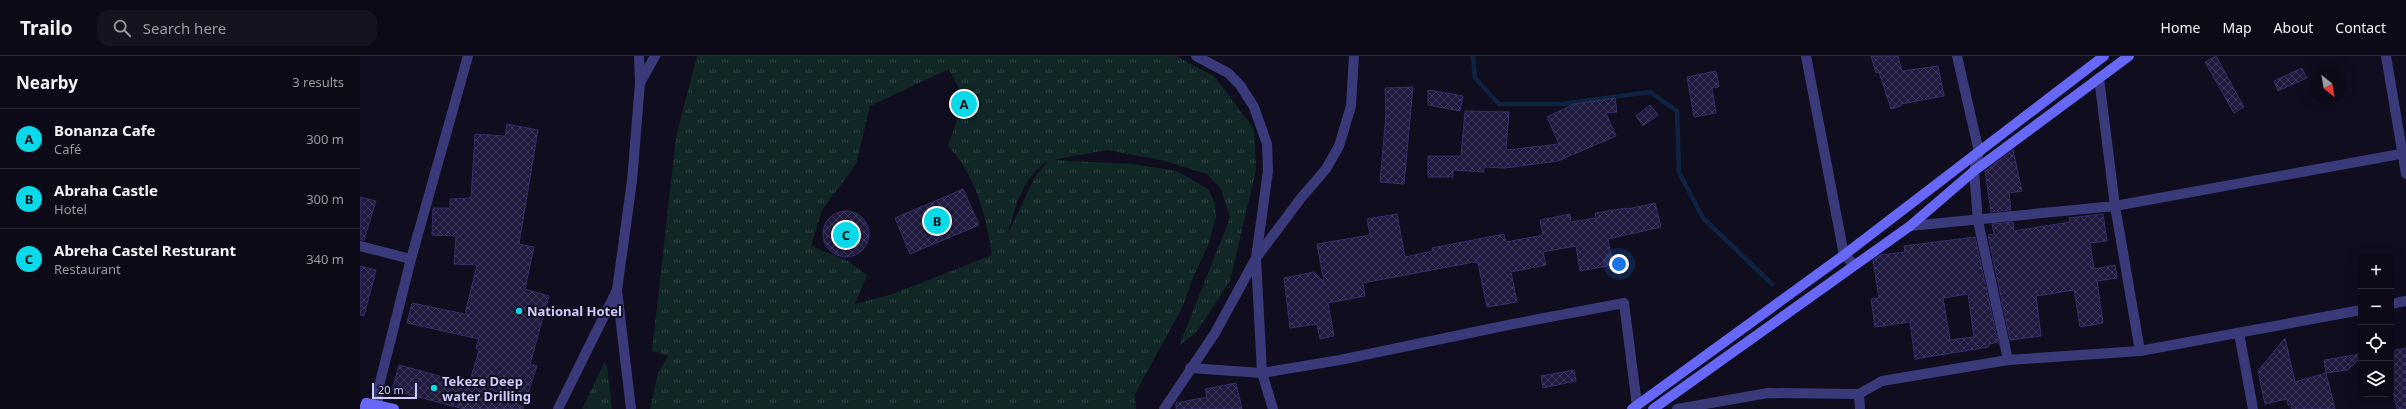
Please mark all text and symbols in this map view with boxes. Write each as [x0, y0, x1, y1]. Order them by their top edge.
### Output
search box [97, 10, 377, 46]
text: Trailo [20, 15, 73, 41]
icon: search [111, 17, 133, 39]
text: Search here [143, 18, 226, 38]
text: Home [2161, 18, 2200, 37]
text: Map [2222, 18, 2252, 37]
text: About [2274, 18, 2313, 37]
text: Contact [2335, 18, 2386, 37]
north arrow [2310, 68, 2346, 104]
text: Nearby [16, 71, 78, 94]
text: 3 results [292, 73, 344, 91]
pin: A [951, 89, 977, 119]
text: Bonanza Cafe [54, 120, 156, 140]
text: A [25, 130, 34, 148]
text: 300 m [306, 130, 344, 148]
text: Café [54, 140, 81, 158]
text: Abraha Castle [54, 180, 158, 200]
text: B [25, 190, 33, 208]
text: 300 m [306, 190, 344, 208]
text: Hotel [54, 200, 87, 218]
pin: B [924, 206, 950, 236]
pin: C [833, 220, 859, 250]
text: Abreha Castel Resturant [54, 240, 236, 260]
text: C [25, 250, 33, 268]
text: 340 m [306, 250, 344, 268]
map controls [2358, 253, 2394, 397]
button: + [2358, 253, 2394, 289]
your location [1609, 254, 1629, 274]
text: Restaurant [54, 260, 121, 278]
button: − [2358, 289, 2394, 325]
place label: National Hotel [527, 302, 622, 320]
marker: National Hotel [514, 306, 524, 316]
button: locate [2358, 325, 2394, 361]
button: layers [2358, 361, 2394, 397]
place label: Tekeze Deep water Drilling [442, 372, 531, 405]
scale bar [372, 381, 417, 400]
text: 20 m [378, 382, 404, 397]
marker: Tekeze Deep water Drilling [429, 383, 439, 393]

